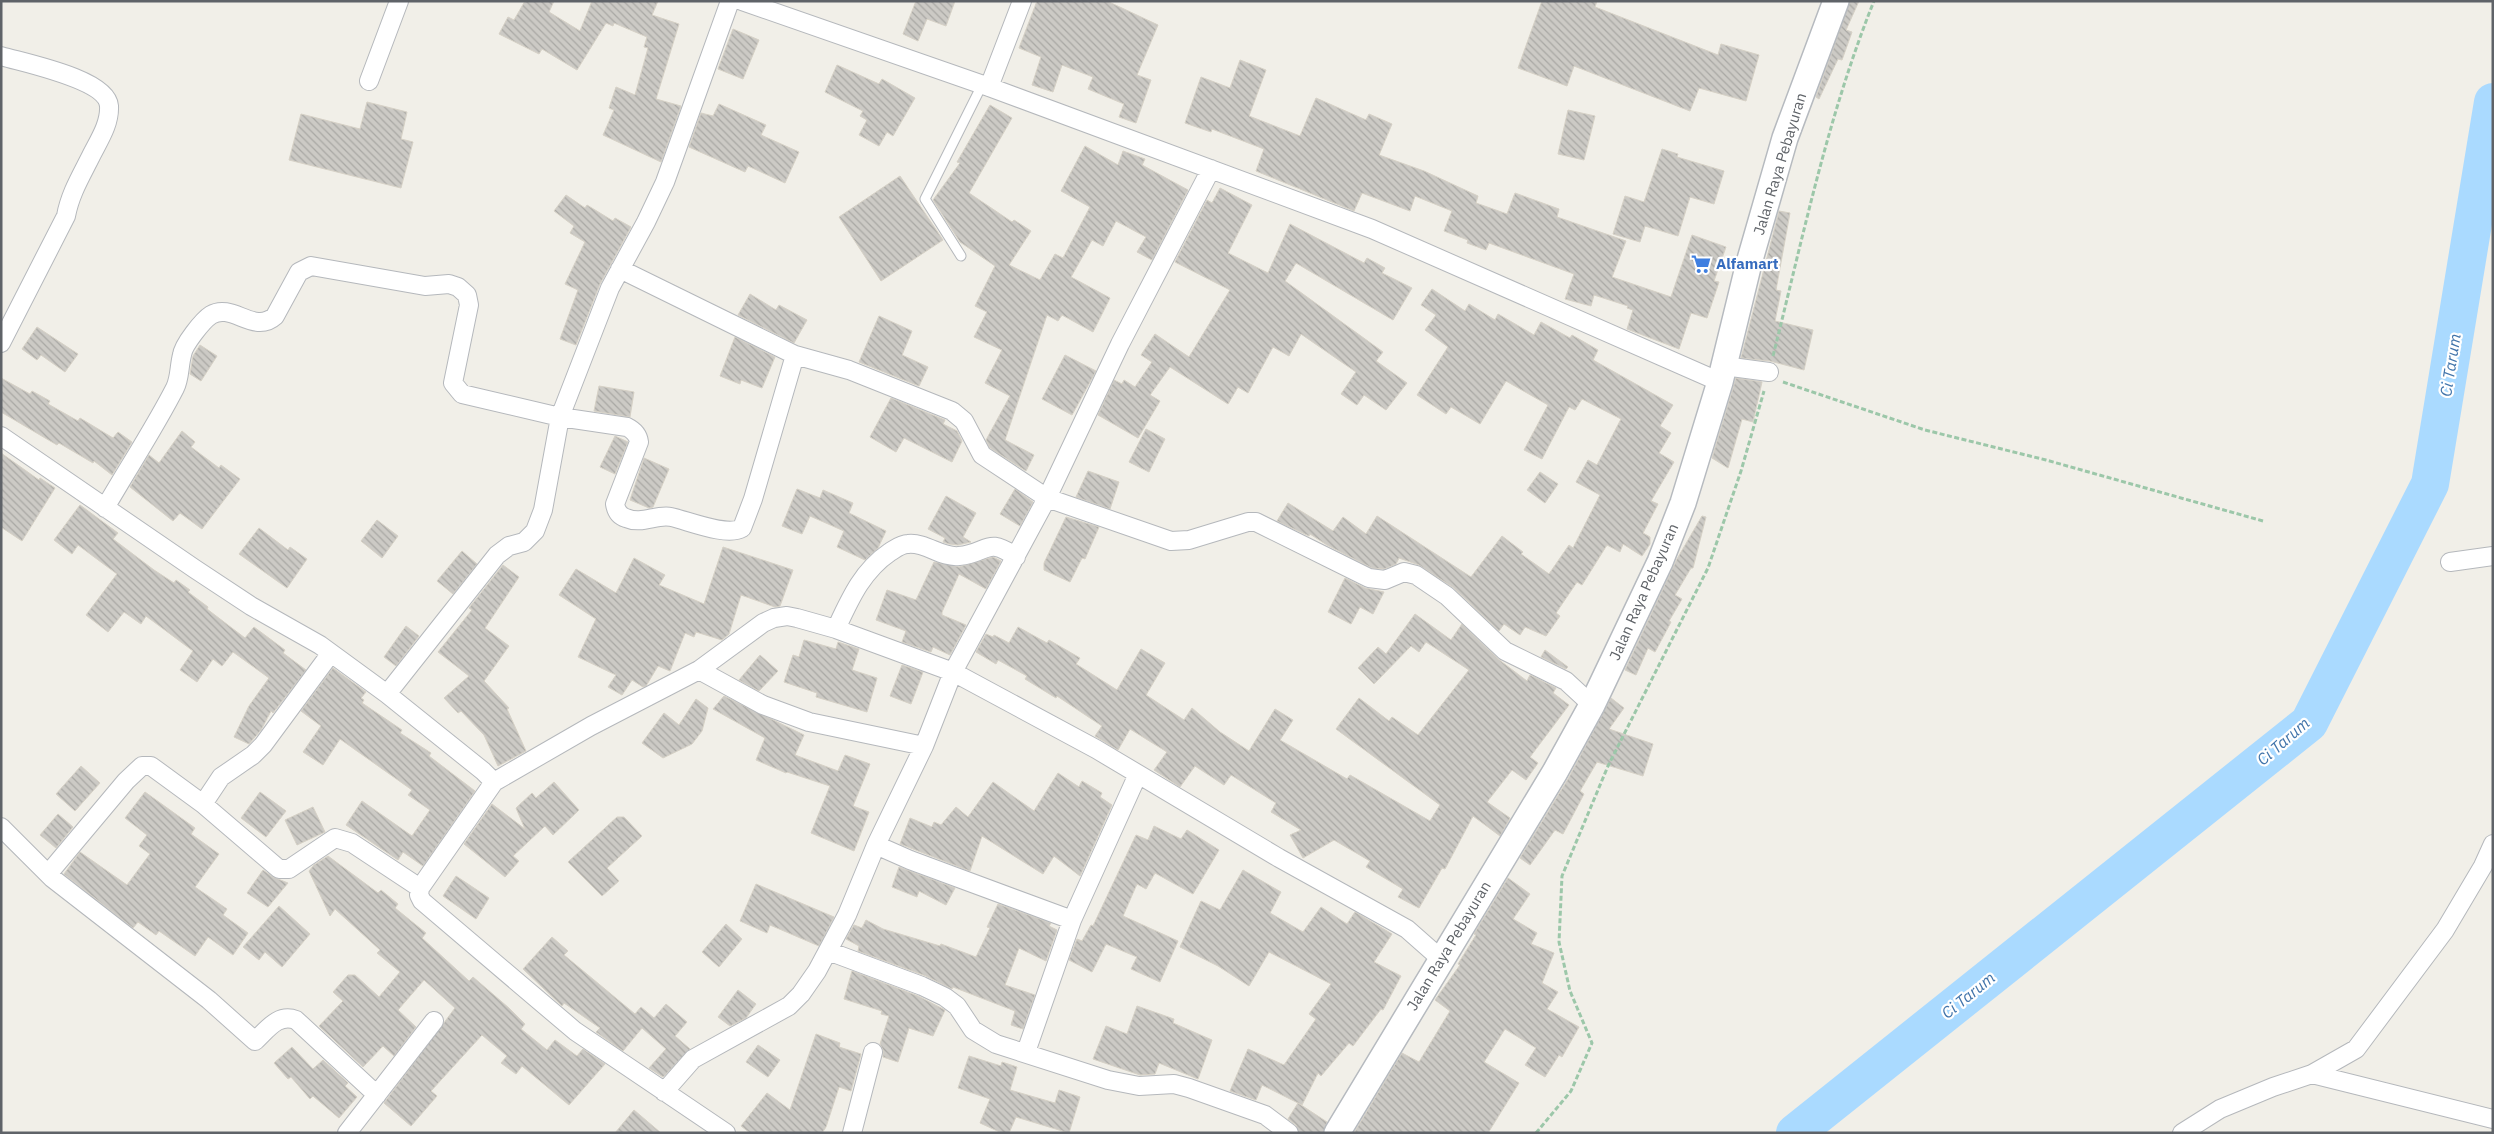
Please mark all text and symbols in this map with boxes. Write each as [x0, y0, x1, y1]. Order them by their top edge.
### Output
street label: Jalan Raya Pebayuran [1749, 90, 1810, 237]
supermarket icon: Alfamart [1690, 253, 1712, 275]
place label: Alfamart [1716, 254, 1779, 273]
water label: Ci Tarum [2435, 332, 2465, 398]
street label: Jalan Raya Pebayuran [1605, 520, 1682, 663]
water label: Ci Tarum [2253, 713, 2313, 769]
street label: Jalan Raya Pebayuran [1402, 878, 1495, 1014]
water label: Ci Tarum [1937, 967, 1999, 1023]

